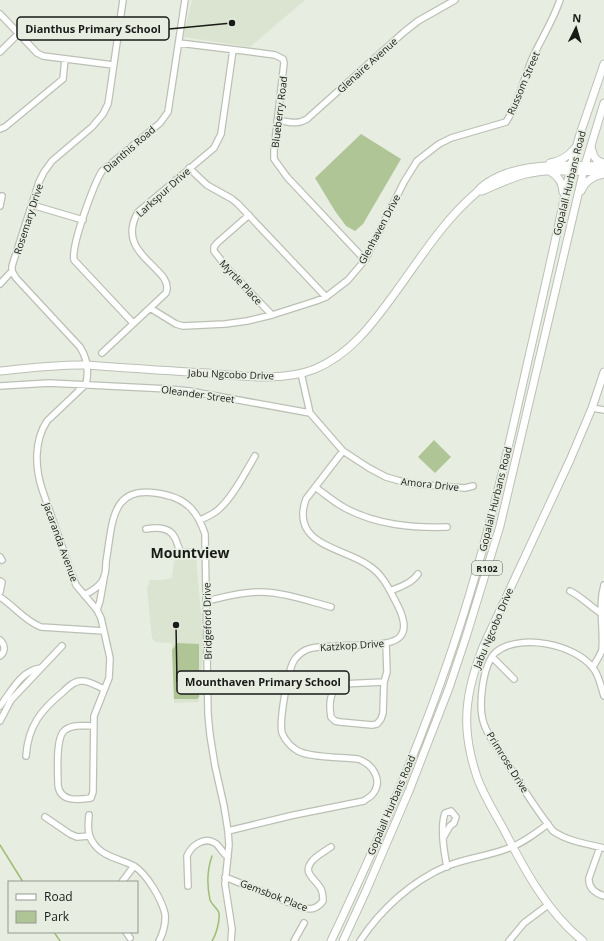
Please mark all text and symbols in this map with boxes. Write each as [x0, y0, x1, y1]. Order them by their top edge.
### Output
north arrow [556, 8, 596, 48]
text: N [572, 10, 582, 25]
callout: Dianthus Primary School [17, 17, 169, 40]
text: Dianthus Primary School [25, 21, 161, 36]
street label: Glenaire Avenue [334, 34, 400, 96]
street label: Russom Street [503, 49, 543, 117]
street label: Blueberry Road [268, 75, 290, 149]
street label: Dianthis Road [100, 122, 158, 176]
street label: Gopalall Hurbans Road [549, 129, 589, 237]
street label: Larkspur Drive [133, 164, 193, 220]
street label: Rosemary Drive [10, 181, 46, 256]
street label: Glenhaven Drive [355, 191, 403, 266]
street label: Myrtle Place [216, 256, 266, 308]
street label: Jabu Ngcobo Drive [187, 365, 275, 383]
street label: Oleander Street [160, 382, 236, 406]
street label: Gopalall Hurbans Road [475, 445, 515, 553]
street label: Amora Drive [400, 474, 460, 494]
street label: Jacaranda Avenue [40, 499, 82, 584]
district label: Mountview [151, 543, 229, 562]
road number: R102 [472, 561, 502, 575]
street label: Bridgeford Drive [199, 582, 215, 660]
street label: Jabu Ngcobo Drive [469, 585, 516, 671]
street label: Katzkop Drive [319, 636, 385, 654]
callout: Mounthaven Primary School [177, 671, 349, 694]
text: Mounthaven Primary School [185, 674, 341, 689]
street label: Primrose Drive [484, 729, 533, 795]
street label: Gopalall Hurbans Road [364, 753, 418, 857]
street label: Gemsbok Place [238, 876, 310, 914]
legend [8, 881, 138, 933]
text: Road [44, 888, 73, 905]
text: Park [44, 908, 70, 925]

